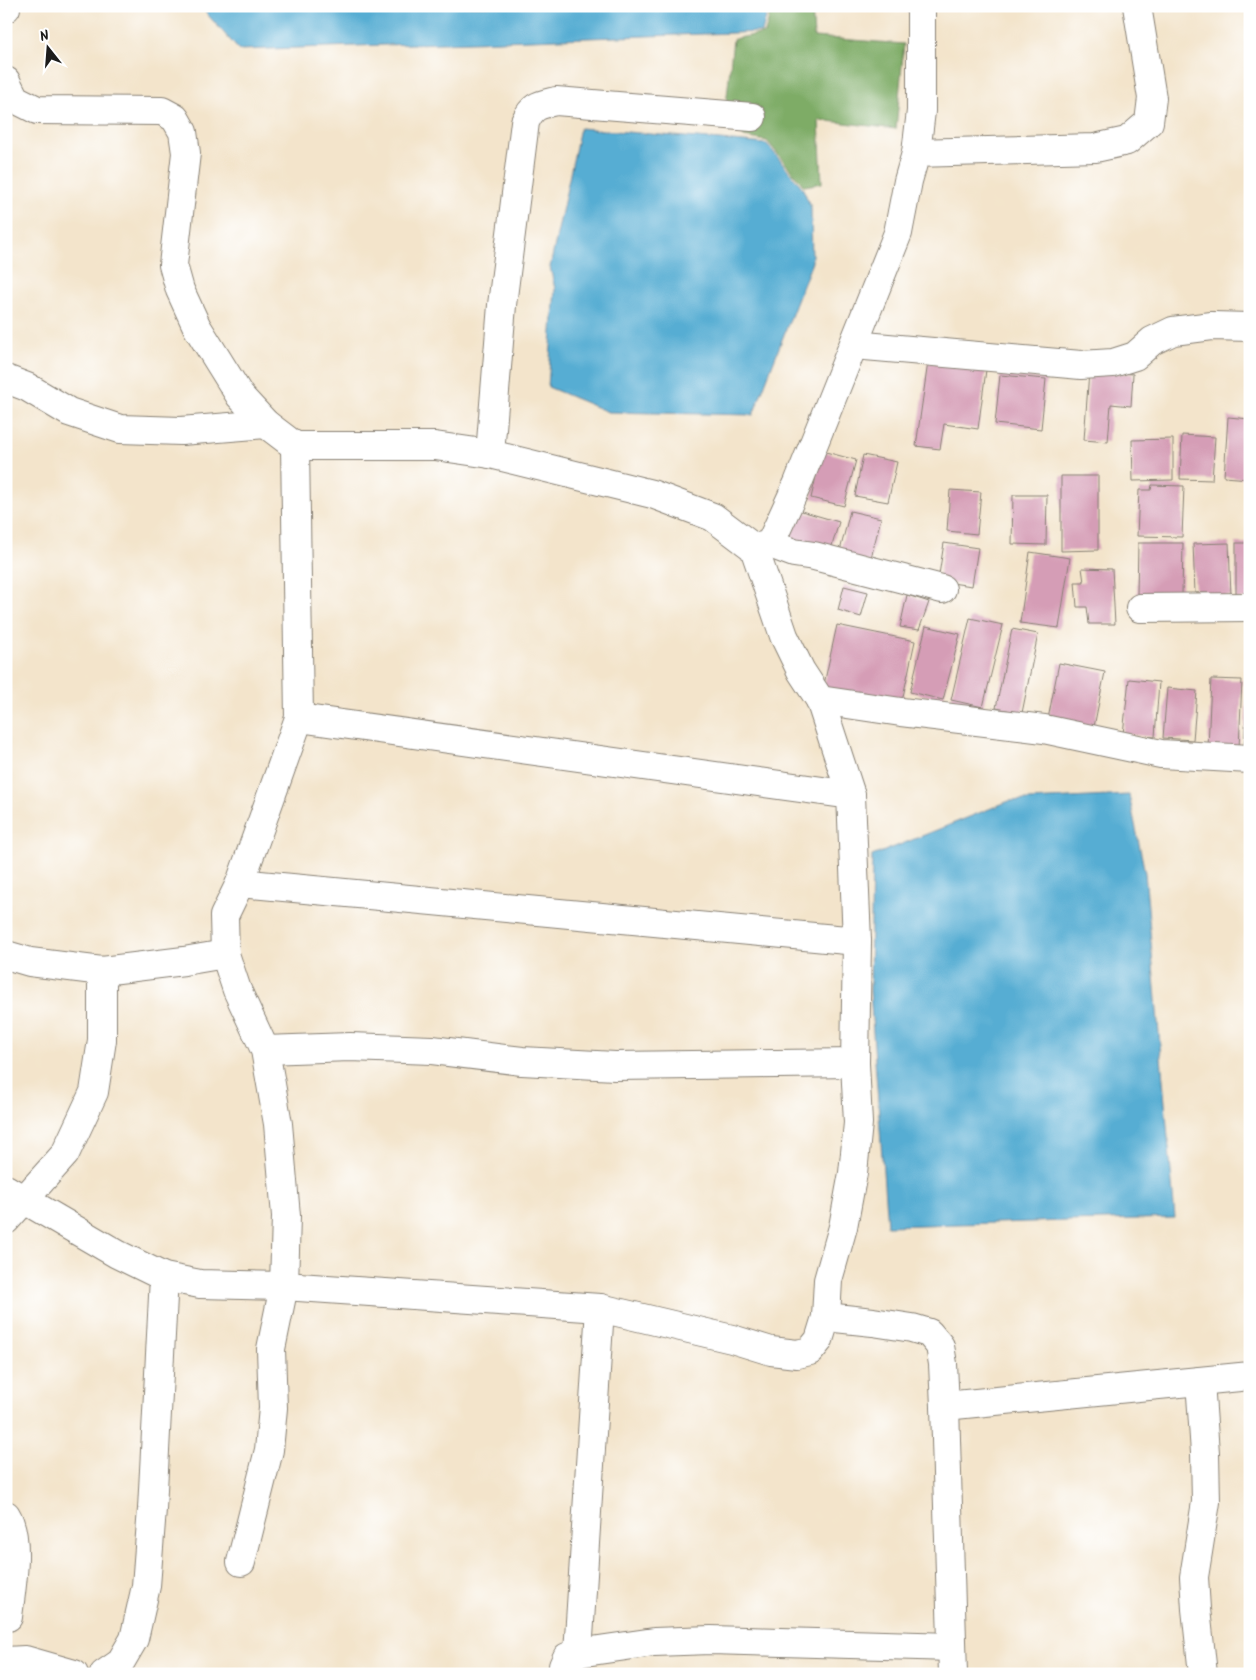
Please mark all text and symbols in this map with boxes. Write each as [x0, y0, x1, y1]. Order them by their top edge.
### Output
north arrow [22, 22, 72, 72]
text: N [37, 25, 52, 48]

